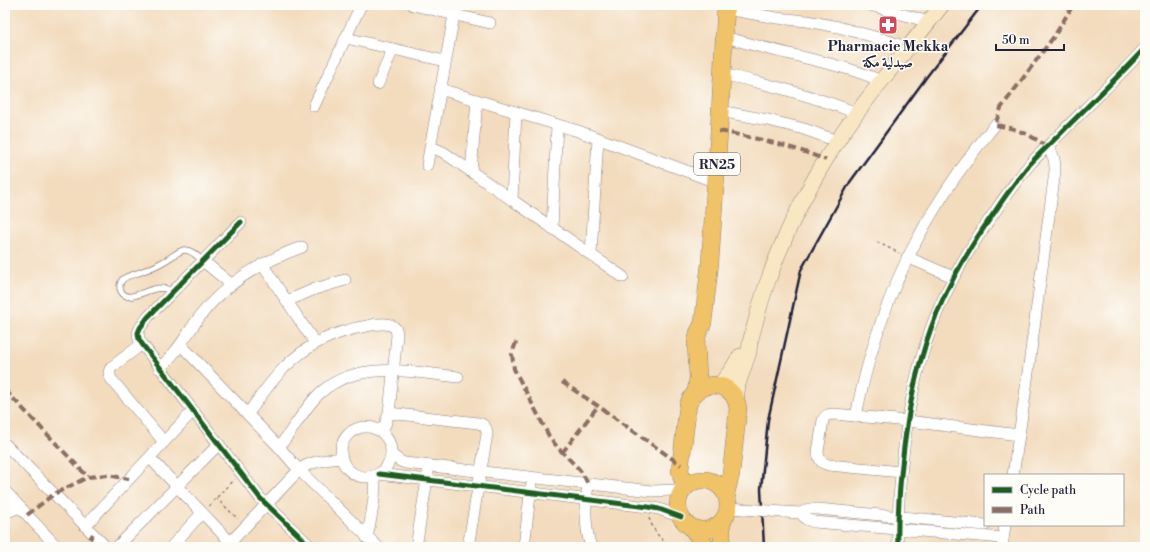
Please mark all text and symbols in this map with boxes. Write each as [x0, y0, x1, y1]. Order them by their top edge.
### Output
pharmacy icon: Pharmacie Mekka صيدلية مكة [877, 14, 899, 36]
scale bar [996, 26, 1064, 52]
text: 50 m [1002, 33, 1030, 48]
place label: Pharmacie Mekka صيدلية مكة [828, 38, 949, 72]
road number: RN25 [694, 153, 740, 175]
legend [984, 474, 1124, 526]
text: Cycle path [1020, 483, 1076, 498]
text: Path [1020, 503, 1045, 518]

